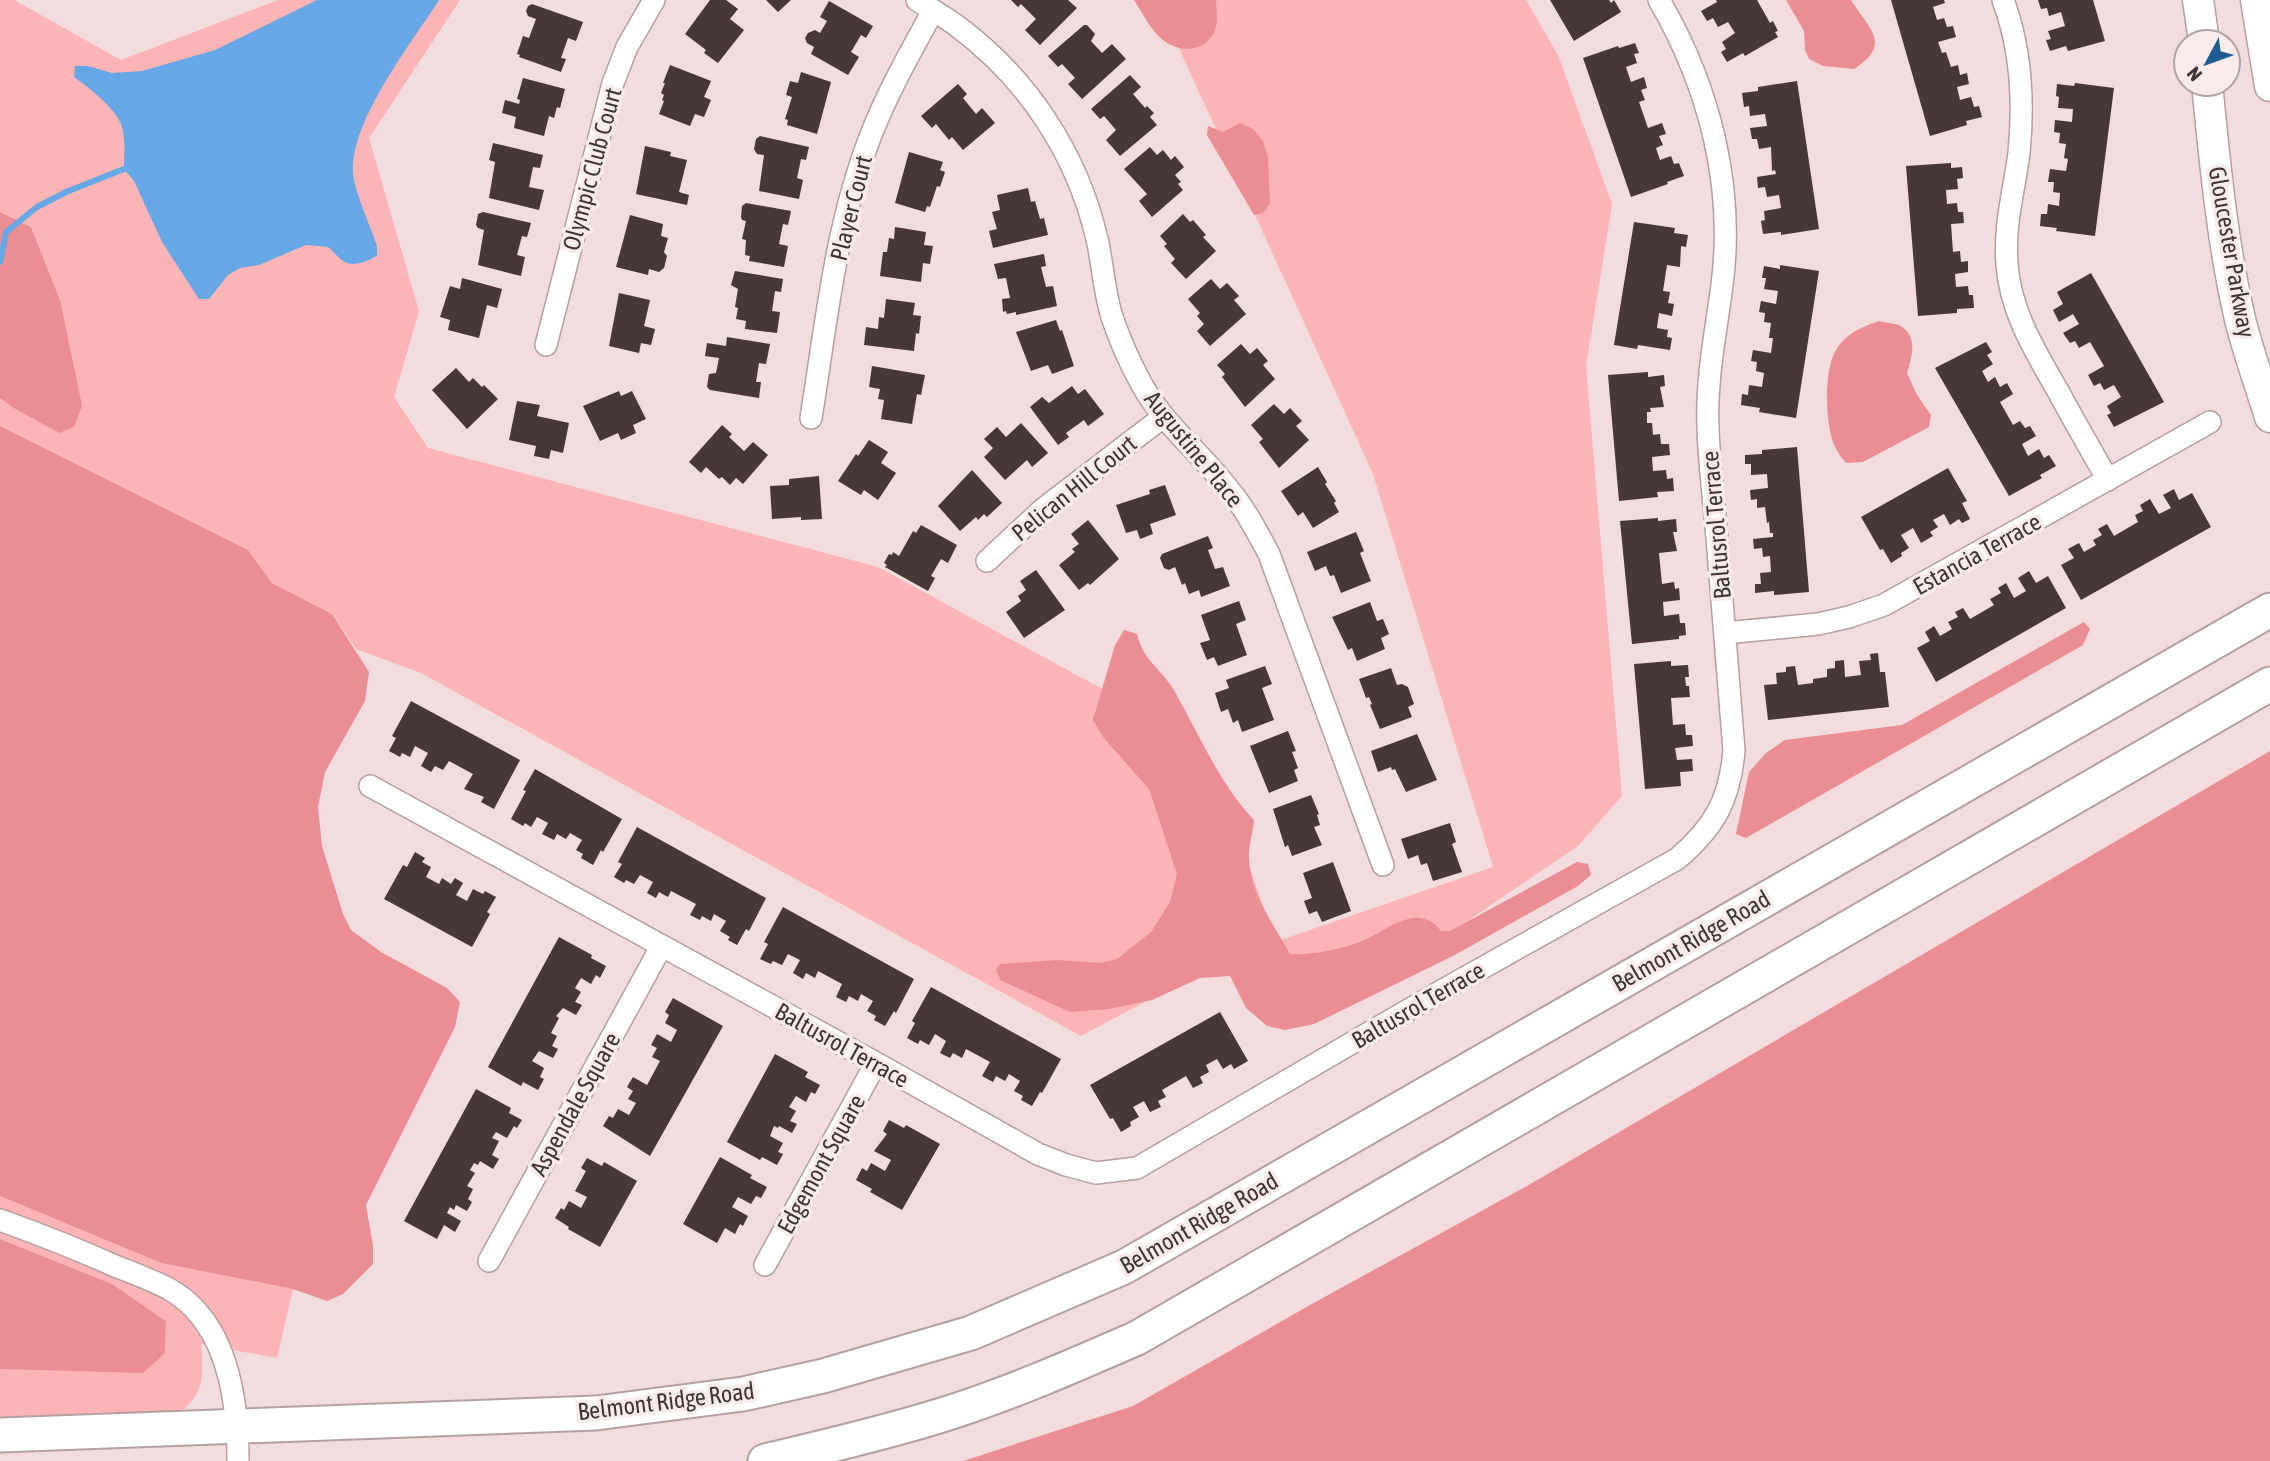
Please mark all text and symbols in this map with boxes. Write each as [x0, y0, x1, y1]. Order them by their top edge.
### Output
north arrow [2172, 28, 2242, 98]
text: N [2182, 63, 2206, 86]
street label: Olympic Club Court [557, 85, 627, 253]
street label: Player Court [825, 152, 877, 263]
street label: Gloucester Parkway [2204, 164, 2260, 340]
street label: Augustine Place [1139, 386, 1249, 512]
street label: Pelican Hill Court [1006, 430, 1142, 546]
street label: Baltusrol Terrace [1696, 450, 1736, 600]
street label: Estancia Terrace [1908, 508, 2046, 600]
street label: Belmont Ridge Road [1607, 885, 1775, 997]
street label: Baltusrol Terrace [1347, 956, 1489, 1054]
street label: Baltusrol Terrace [771, 997, 913, 1093]
street label: Aspendale Square [525, 1028, 625, 1180]
street label: Edgemont Square [772, 1090, 870, 1238]
street label: Belmont Ridge Road [1115, 1167, 1283, 1279]
street label: Belmont Ridge Road [576, 1377, 756, 1425]

